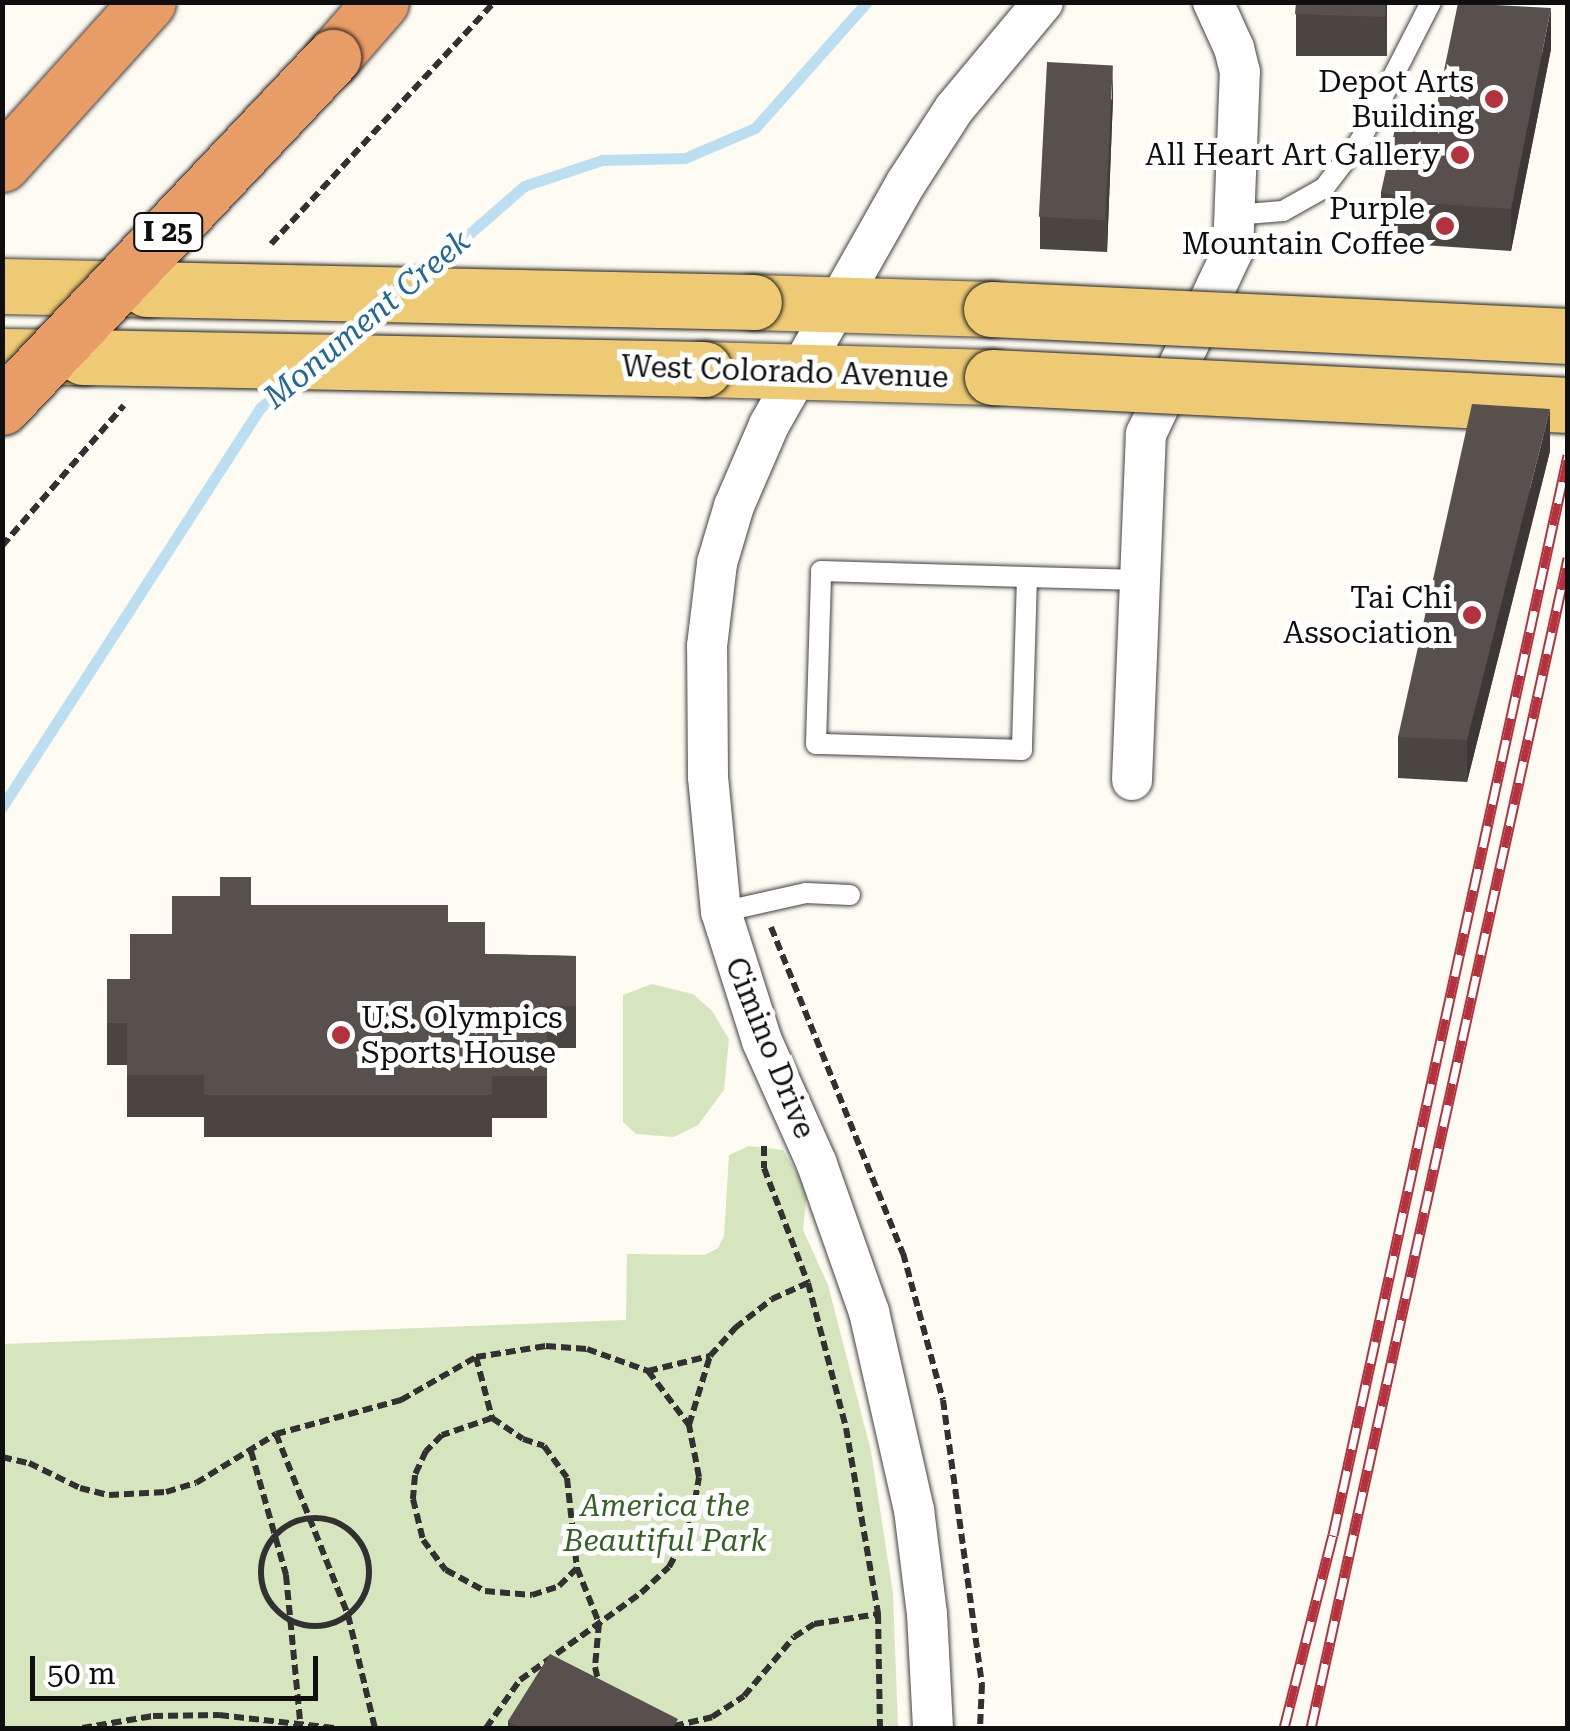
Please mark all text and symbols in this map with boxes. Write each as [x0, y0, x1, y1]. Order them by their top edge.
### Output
place label: Depot Arts Building [1318, 64, 1474, 134]
marker: Depot Arts Building [1483, 88, 1505, 110]
place label: All Heart Art Gallery [1145, 137, 1440, 173]
marker: All Heart Art Gallery [1449, 144, 1471, 166]
place label: Purple Mountain Coffee [1182, 191, 1425, 262]
road number: I 25 [133, 209, 203, 255]
marker: Purple Mountain Coffee [1434, 215, 1456, 237]
water label: Monument Creek [256, 222, 478, 416]
street label: West Colorado Avenue [621, 348, 949, 396]
place label: Tai Chi Association [1283, 580, 1452, 650]
marker: Tai Chi Association [1461, 604, 1483, 626]
street label: Cimino Drive [717, 952, 823, 1144]
place label: U.S. Olympics Sports House [361, 1000, 563, 1070]
marker: U.S. Olympics Sports House [330, 1024, 352, 1046]
park label: America the Beautiful Park [563, 1488, 767, 1558]
scale bar [35, 1636, 322, 1698]
text: 50 m [47, 1656, 116, 1691]

